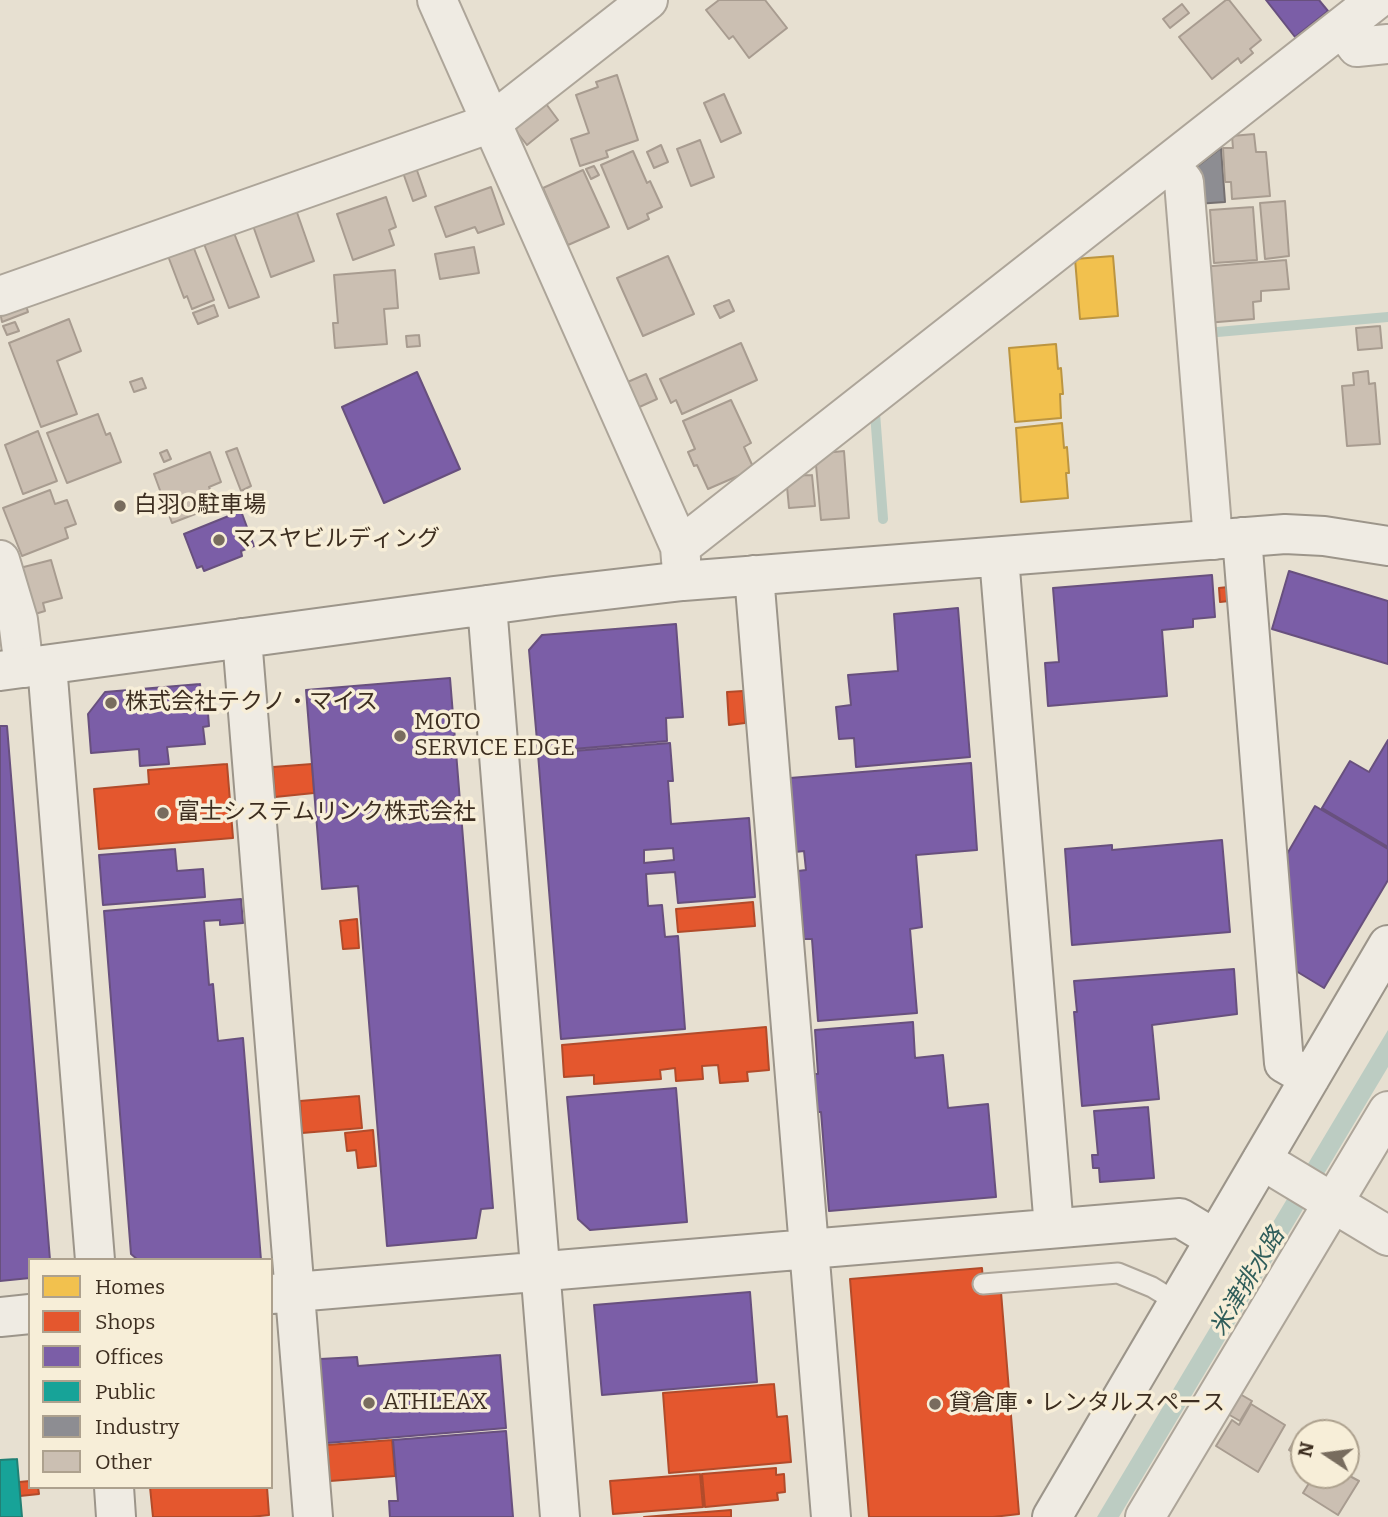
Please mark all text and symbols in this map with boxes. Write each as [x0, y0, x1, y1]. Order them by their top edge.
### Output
place label: 白羽O駐車場 [134, 492, 266, 520]
marker: 白羽O駐車場 [112, 498, 128, 514]
place label: マスヤビルディング [233, 526, 440, 554]
marker: マスヤビルディング [211, 532, 227, 548]
place label: 株式会社テクノ・マイス [125, 689, 378, 717]
marker: 株式会社テクノ・マイス [103, 695, 119, 711]
place label: MOTO SERVICE EDGE [414, 709, 575, 763]
marker: MOTO SERVICE EDGE [392, 728, 408, 744]
place label: 富士システムリンク株式会社 [177, 799, 476, 827]
marker: 富士システムリンク株式会社 [155, 805, 171, 821]
water label: 米津排水路 [1205, 1223, 1291, 1341]
legend [28, 1258, 273, 1489]
text: Homes [95, 1274, 165, 1300]
text: Shops [95, 1309, 155, 1335]
text: Offices [95, 1344, 164, 1370]
text: Public [95, 1379, 156, 1405]
place label: ATHLEAX [383, 1389, 487, 1417]
place label: 貸倉庫・レンタルスペース [949, 1390, 1225, 1418]
marker: ATHLEAX [361, 1395, 377, 1411]
marker: 貸倉庫・レンタルスペース [927, 1396, 943, 1412]
text: Industry [95, 1414, 179, 1440]
north arrow [1290, 1419, 1360, 1489]
text: N [1293, 1440, 1319, 1459]
text: Other [95, 1449, 152, 1475]

